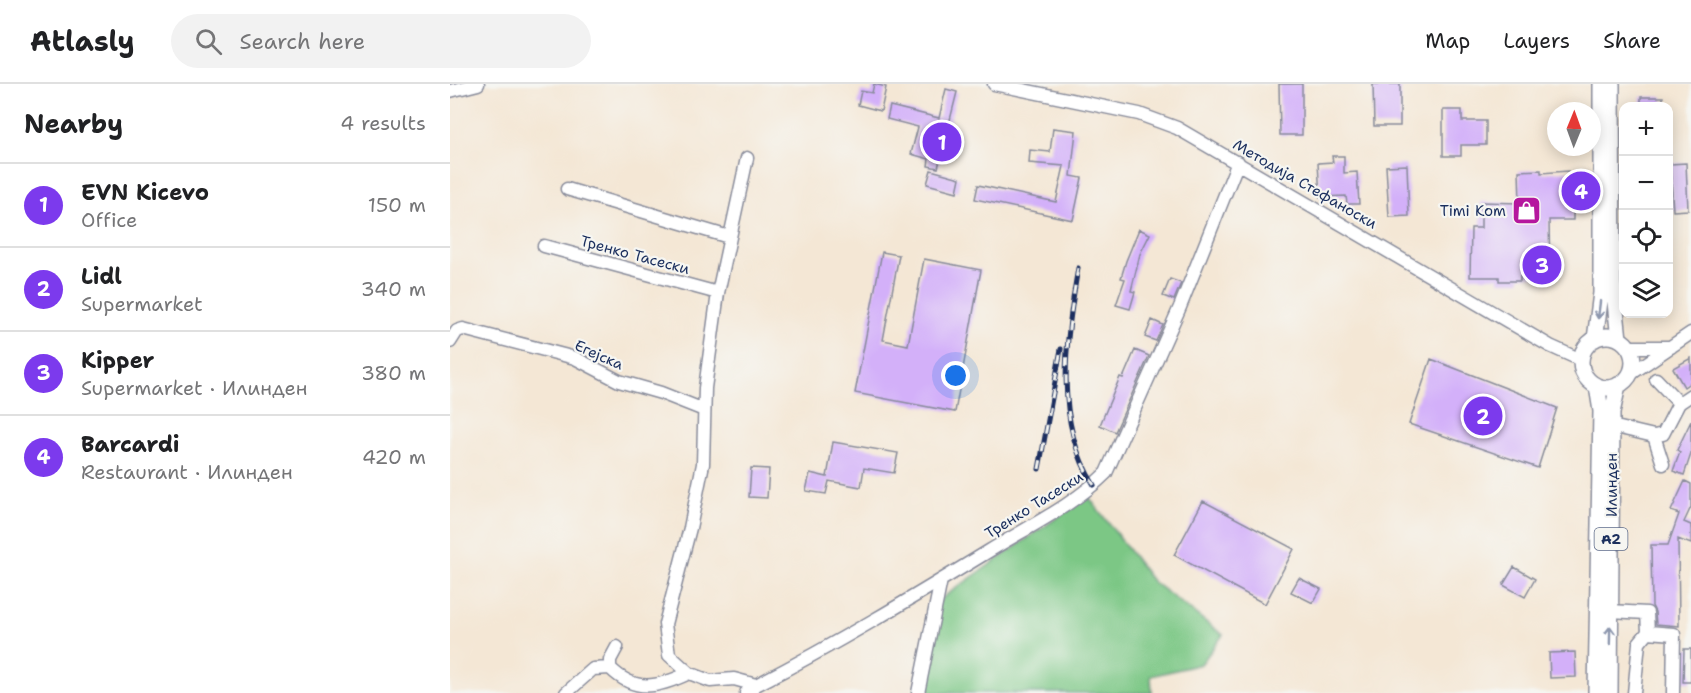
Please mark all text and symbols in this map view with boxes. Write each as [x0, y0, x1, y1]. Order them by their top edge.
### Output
search box [171, 14, 591, 68]
text: Atlasly [30, 22, 135, 60]
icon: search [192, 25, 225, 58]
text: Search here [240, 27, 365, 56]
text: Map [1425, 27, 1470, 55]
text: Layers [1503, 27, 1570, 55]
text: Share [1603, 27, 1661, 55]
north arrow [1547, 102, 1601, 156]
map controls [1619, 102, 1673, 318]
button: + [1619, 102, 1673, 156]
text: Nearby [24, 106, 123, 141]
text: 4 results [340, 110, 426, 136]
pin: 1 [922, 120, 962, 164]
street label: Методија Стефаноски [1229, 134, 1381, 234]
button: − [1619, 156, 1673, 210]
pin: 4 [1562, 168, 1600, 214]
text: EVN Kicevo [81, 178, 209, 207]
text: 1 [39, 192, 48, 218]
text: 150 m [368, 192, 426, 218]
shop icon: Timi Kom [1511, 195, 1543, 227]
place label: Timi Kom [1440, 201, 1506, 221]
text: Office [81, 207, 137, 233]
button: locate [1619, 210, 1673, 264]
street label: Тренко Тасески [578, 231, 692, 279]
pin: 3 [1522, 242, 1562, 288]
text: Lidl [81, 262, 122, 291]
button: layers [1619, 264, 1673, 318]
text: 2 [37, 276, 51, 302]
text: 340 m [361, 276, 426, 302]
text: Supermarket [81, 291, 203, 317]
one-way arrow [1593, 300, 1604, 320]
street label: Егејска [571, 335, 627, 375]
text: Kipper [81, 346, 154, 375]
text: 3 [37, 360, 51, 386]
text: 380 m [361, 360, 426, 386]
your location [941, 361, 970, 390]
text: Supermarket · Илинден [81, 375, 307, 401]
pin: 2 [1464, 394, 1502, 438]
text: Barcardi [81, 430, 180, 459]
text: 4 [37, 444, 51, 470]
text: 420 m [362, 444, 426, 470]
street label: Илинден [1602, 453, 1622, 517]
text: Restaurant · Илинден [81, 459, 293, 485]
street label: Тренко Тасески [981, 467, 1087, 543]
road number: A2 [1594, 528, 1628, 550]
one-way arrow [1604, 625, 1616, 645]

